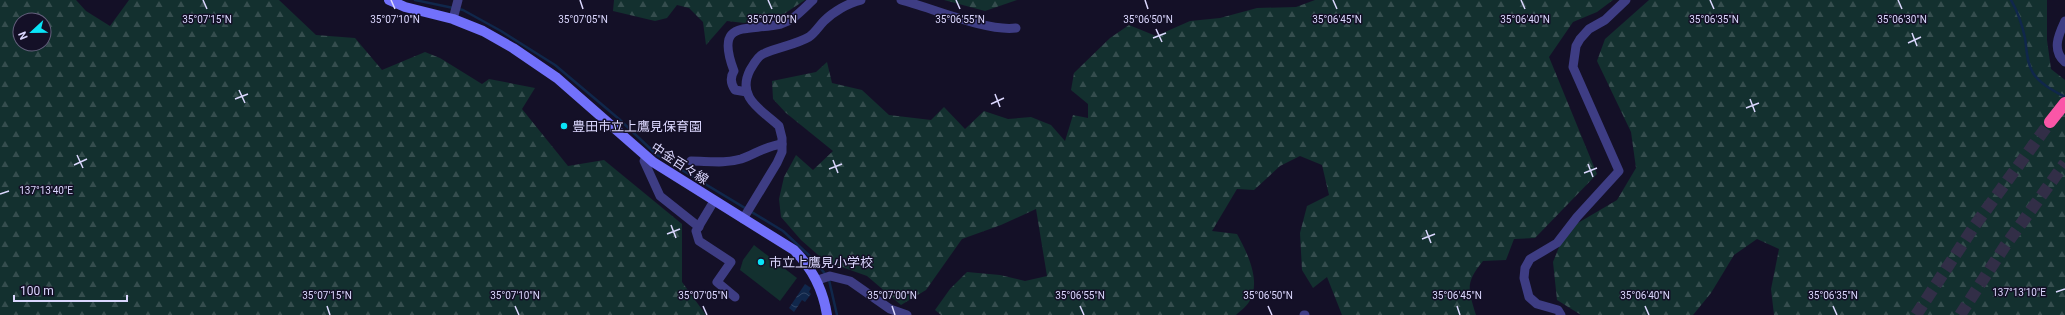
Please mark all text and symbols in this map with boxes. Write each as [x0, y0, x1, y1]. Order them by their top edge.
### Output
north arrow [12, 12, 52, 52]
text: 35°07'15"N [182, 14, 232, 25]
text: 35°07'10"N [370, 14, 420, 25]
text: 35°07'05"N [558, 14, 608, 25]
text: 35°07'00"N [747, 14, 797, 25]
text: 35°06'55"N [935, 14, 985, 25]
text: 35°06'50"N [1123, 14, 1173, 25]
text: 35°06'45"N [1312, 14, 1362, 25]
text: 35°06'40"N [1500, 14, 1550, 25]
text: 35°06'35"N [1689, 14, 1739, 25]
text: 35°06'30"N [1877, 14, 1927, 25]
text: N [16, 29, 31, 42]
place label: 豊田市立上鷹見保育園 [572, 119, 702, 134]
marker: 豊田市立上鷹見保育園 [559, 121, 569, 131]
street label: 中金百々線 [648, 139, 711, 187]
text: 137°13'40"E [19, 185, 73, 196]
place label: 市立上鷹見小学校 [769, 255, 873, 270]
marker: 市立上鷹見小学校 [756, 257, 766, 267]
scale bar [14, 277, 127, 303]
text: 100 m [20, 284, 54, 298]
text: 137°13'10"E [1992, 287, 2046, 298]
text: 35°07'15"N [302, 290, 352, 301]
text: 35°07'10"N [490, 290, 540, 301]
text: 35°07'05"N [678, 290, 728, 301]
text: 35°07'00"N [867, 290, 917, 301]
text: 35°06'55"N [1055, 290, 1105, 301]
text: 35°06'50"N [1243, 290, 1293, 301]
text: 35°06'45"N [1432, 290, 1482, 301]
text: 35°06'40"N [1620, 290, 1670, 301]
text: 35°06'35"N [1808, 290, 1858, 301]

